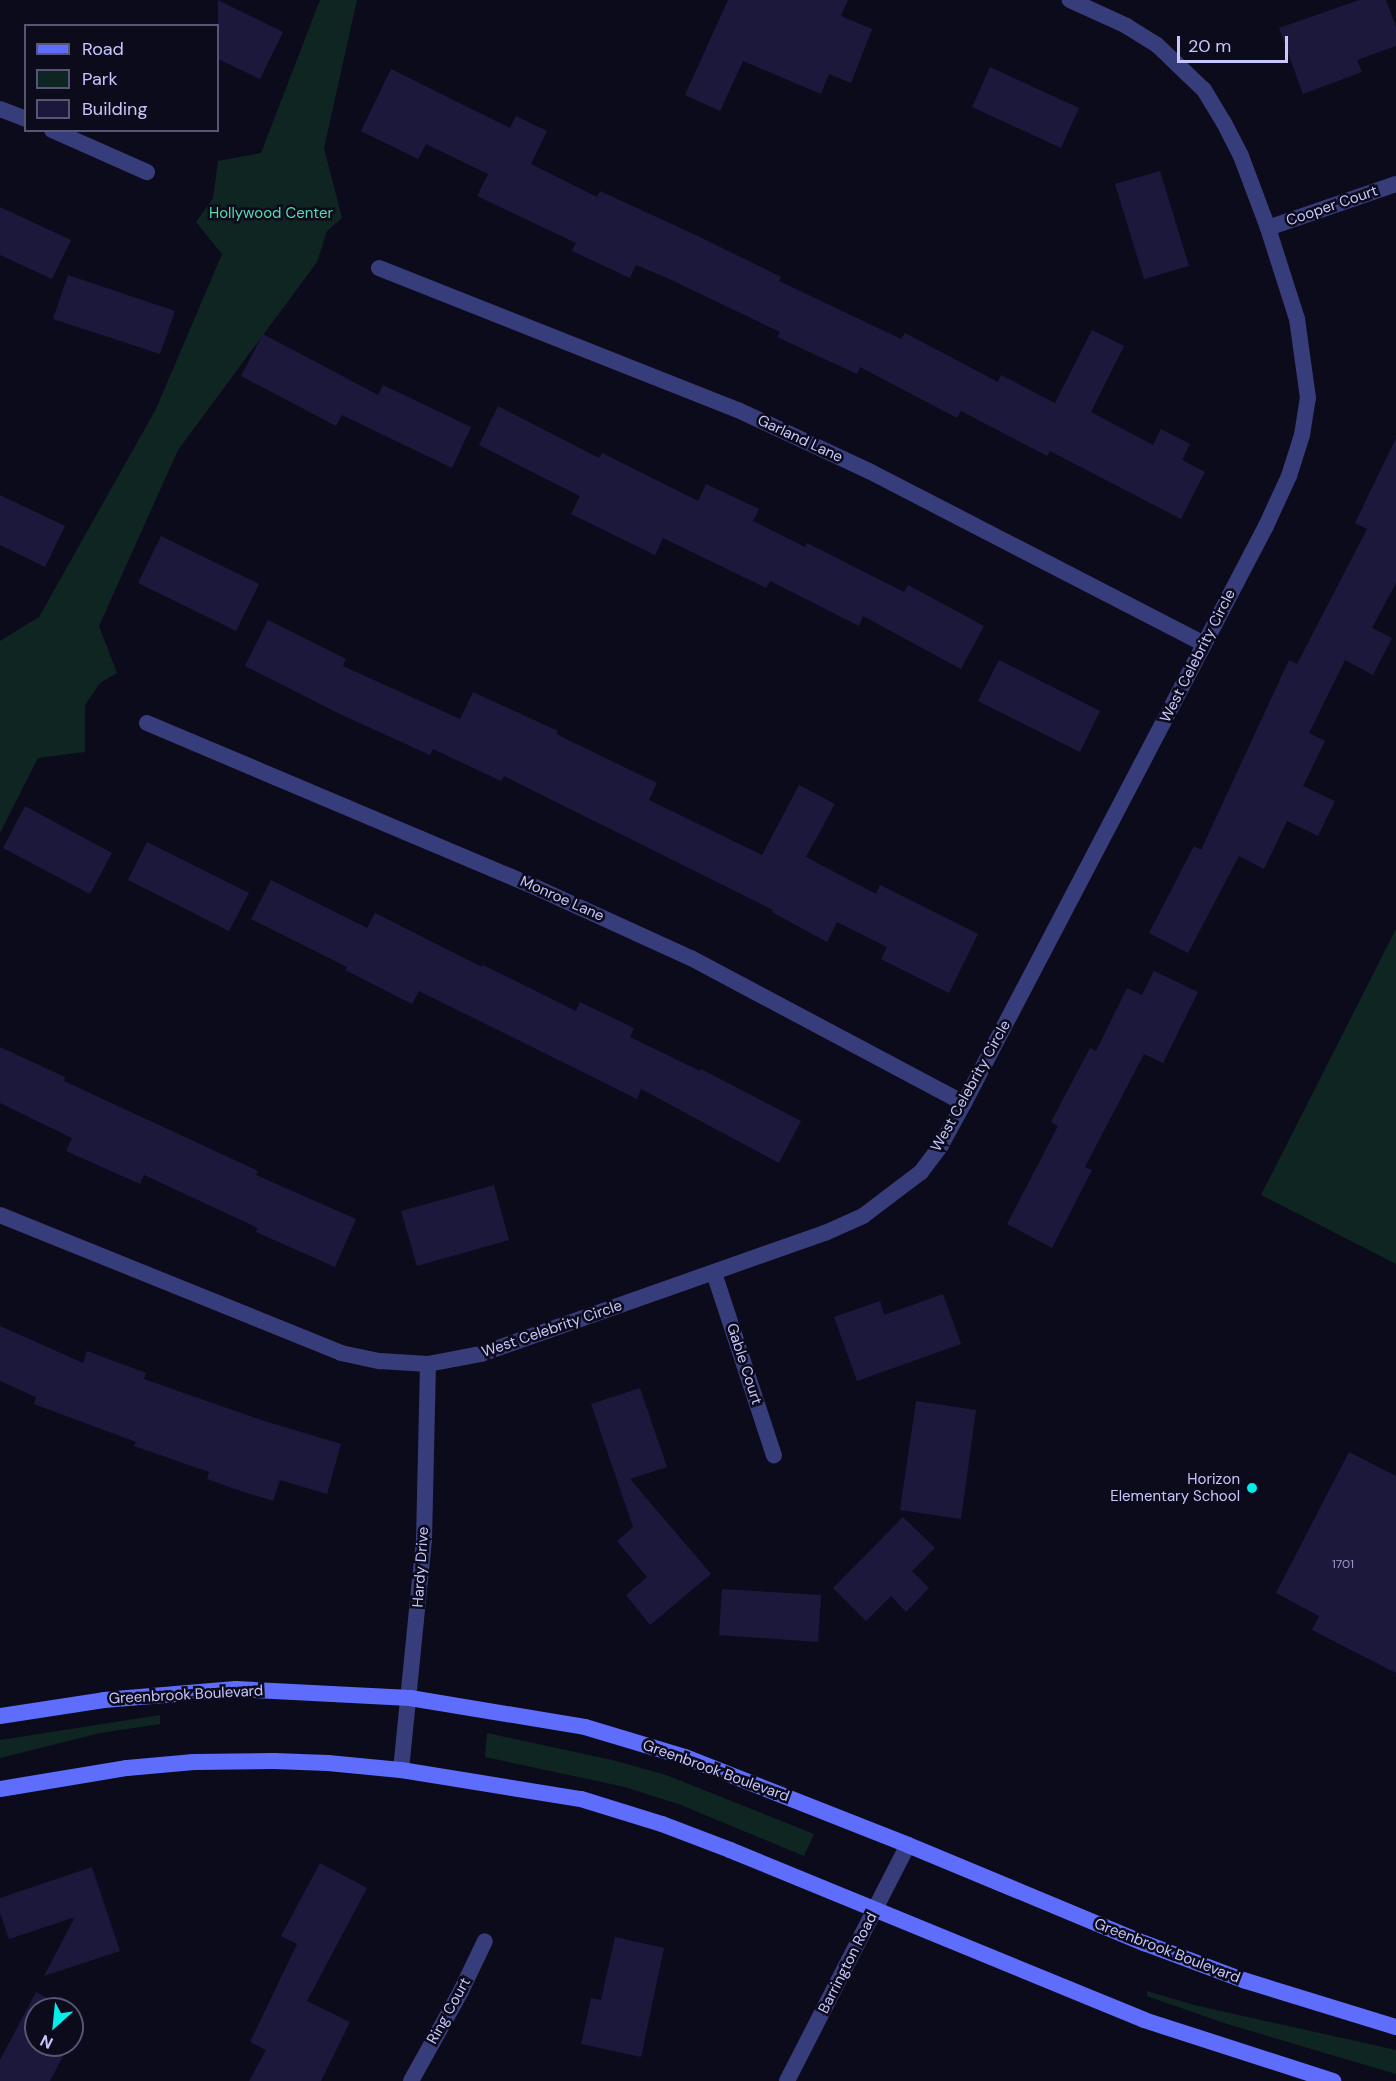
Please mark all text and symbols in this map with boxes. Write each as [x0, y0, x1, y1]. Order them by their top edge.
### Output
legend [24, 24, 219, 132]
scale bar [1180, 24, 1291, 62]
text: 20 m [1188, 34, 1231, 58]
text: Road [82, 37, 124, 61]
text: Park [82, 67, 118, 91]
text: Building [82, 97, 147, 121]
street label: Cooper Court [1284, 182, 1380, 230]
park label: Hollywood Center [209, 205, 333, 223]
street label: Garland Lane [755, 411, 845, 467]
street label: West Celebrity Circle [1157, 586, 1239, 726]
street label: Monroe Lane [517, 872, 607, 926]
street label: West Celebrity Circle [927, 1017, 1015, 1155]
street label: West Celebrity Circle [479, 1297, 625, 1361]
street label: Gable Court [722, 1321, 766, 1407]
place label: Horizon Elementary School [1110, 1470, 1240, 1505]
marker: Horizon Elementary School [1245, 1481, 1259, 1495]
street label: Hardy Drive [409, 1526, 433, 1608]
house number: 1701 [1332, 1558, 1354, 1572]
street label: Greenbrook Boulevard [108, 1682, 264, 1708]
street label: Greenbrook Boulevard [640, 1736, 792, 1806]
street label: Barrington Road [815, 1909, 881, 2017]
street label: Greenbrook Boulevard [1092, 1915, 1242, 1987]
street label: Ring Court [423, 1975, 475, 2047]
north arrow [24, 1997, 84, 2057]
text: N [37, 2030, 56, 2054]

